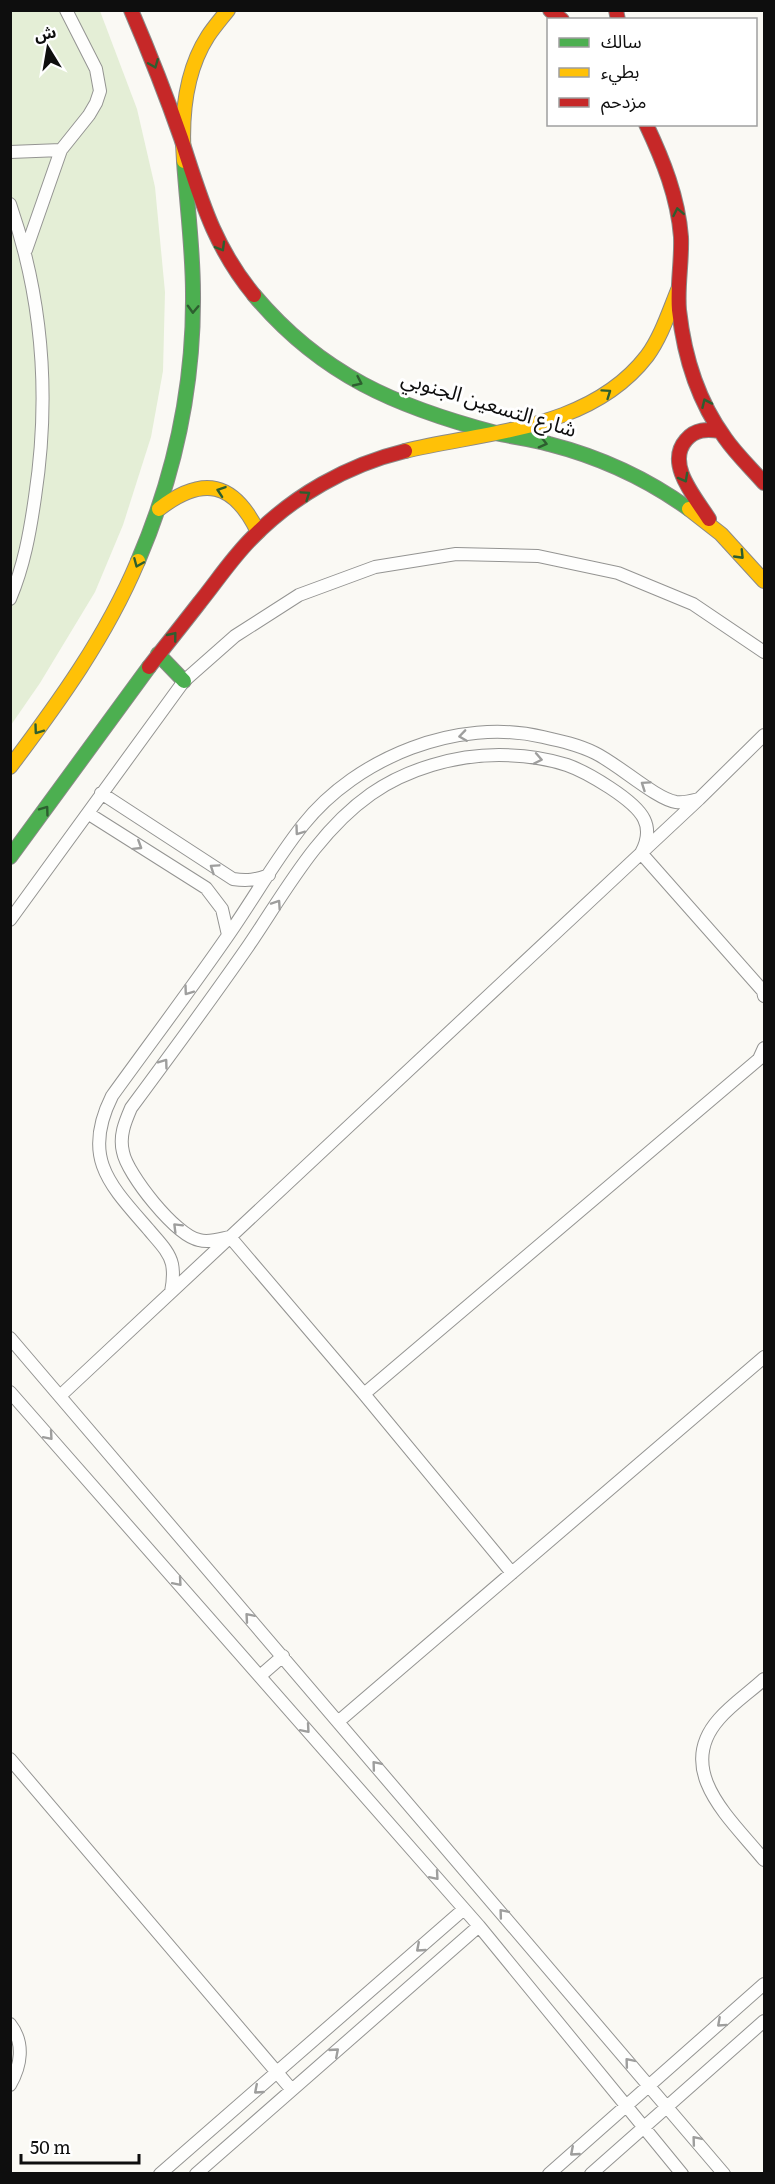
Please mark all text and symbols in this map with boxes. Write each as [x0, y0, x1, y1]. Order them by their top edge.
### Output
north arrow [18, 18, 78, 78]
text: ش [32, 18, 58, 46]
legend [547, 18, 757, 126]
text: سالك [601, 27, 642, 54]
text: بطيء [601, 57, 639, 85]
one-way arrow [147, 58, 159, 69]
text: مزدحم [601, 87, 646, 115]
one-way arrow [672, 207, 685, 217]
one-way arrow [214, 241, 225, 251]
one-way arrow [187, 304, 199, 313]
street label: شارع التسعين الجنوبي [398, 360, 581, 446]
one-way arrow [352, 375, 363, 387]
one-way arrow [600, 389, 611, 400]
one-way arrow [701, 398, 713, 409]
one-way arrow [538, 435, 548, 448]
one-way arrow [677, 472, 688, 482]
one-way arrow [216, 485, 227, 498]
one-way arrow [299, 491, 310, 502]
one-way arrow [732, 547, 743, 558]
one-way arrow [133, 557, 145, 568]
one-way arrow [165, 632, 176, 643]
one-way arrow [34, 724, 45, 735]
one-way arrow [459, 729, 468, 741]
one-way arrow [533, 752, 543, 765]
one-way arrow [641, 781, 652, 792]
one-way arrow [38, 805, 49, 816]
one-way arrow [295, 825, 306, 836]
one-way arrow [132, 838, 142, 850]
one-way arrow [210, 864, 221, 875]
one-way arrow [270, 900, 281, 911]
one-way arrow [184, 985, 195, 996]
one-way arrow [157, 1058, 168, 1069]
one-way arrow [173, 1223, 184, 1234]
one-way arrow [42, 1429, 53, 1440]
one-way arrow [171, 1576, 182, 1586]
one-way arrow [246, 1613, 257, 1624]
one-way arrow [299, 1722, 310, 1733]
one-way arrow [372, 1761, 383, 1772]
one-way arrow [428, 1869, 439, 1880]
one-way arrow [499, 1909, 510, 1920]
one-way arrow [417, 1941, 427, 1952]
one-way arrow [717, 2016, 728, 2027]
one-way arrow [328, 2048, 339, 2059]
one-way arrow [625, 2058, 636, 2069]
one-way arrow [254, 2083, 265, 2094]
scale bar [21, 2127, 140, 2165]
text: 50 m [30, 2133, 71, 2160]
one-way arrow [692, 2136, 703, 2147]
one-way arrow [570, 2145, 581, 2156]

